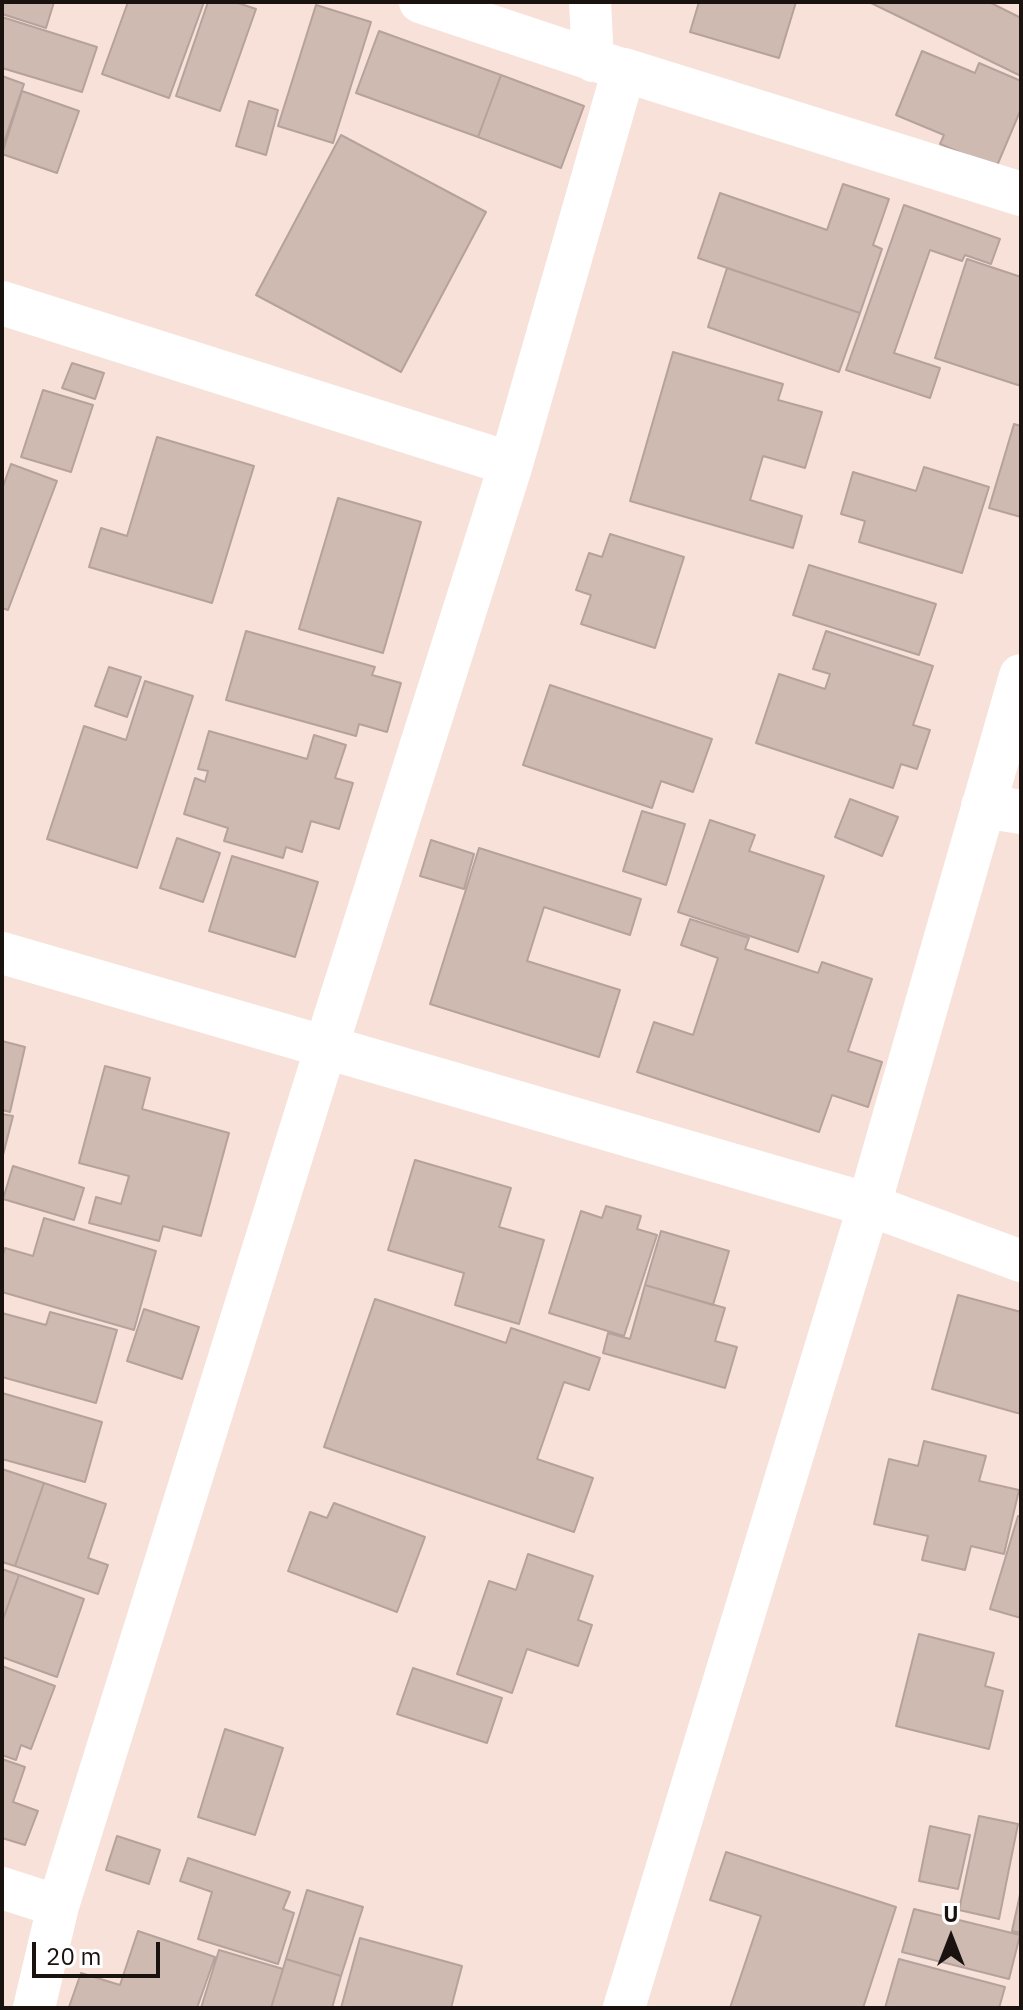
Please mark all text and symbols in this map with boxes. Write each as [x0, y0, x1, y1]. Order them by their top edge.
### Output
north arrow [911, 1898, 991, 1978]
text: U [943, 1899, 959, 1928]
scale bar [36, 1926, 164, 1976]
text: 20 m [46, 1940, 101, 1972]

